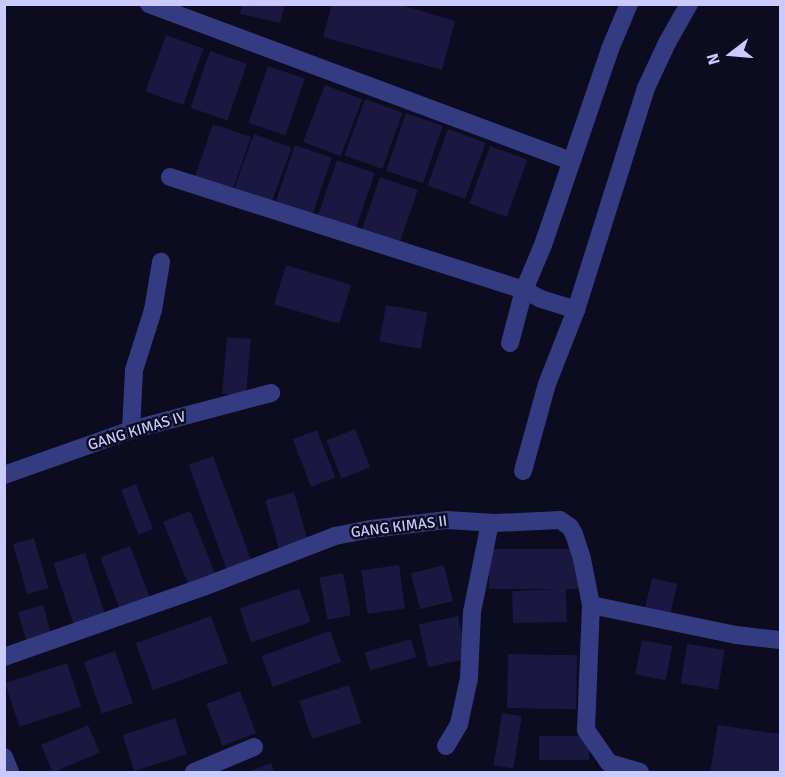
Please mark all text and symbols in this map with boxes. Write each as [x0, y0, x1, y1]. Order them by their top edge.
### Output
north arrow [701, 24, 761, 84]
text: N [703, 51, 725, 67]
street label: GANG KIMAS IV [86, 408, 188, 454]
street label: GANG KIMAS II [350, 512, 448, 542]

